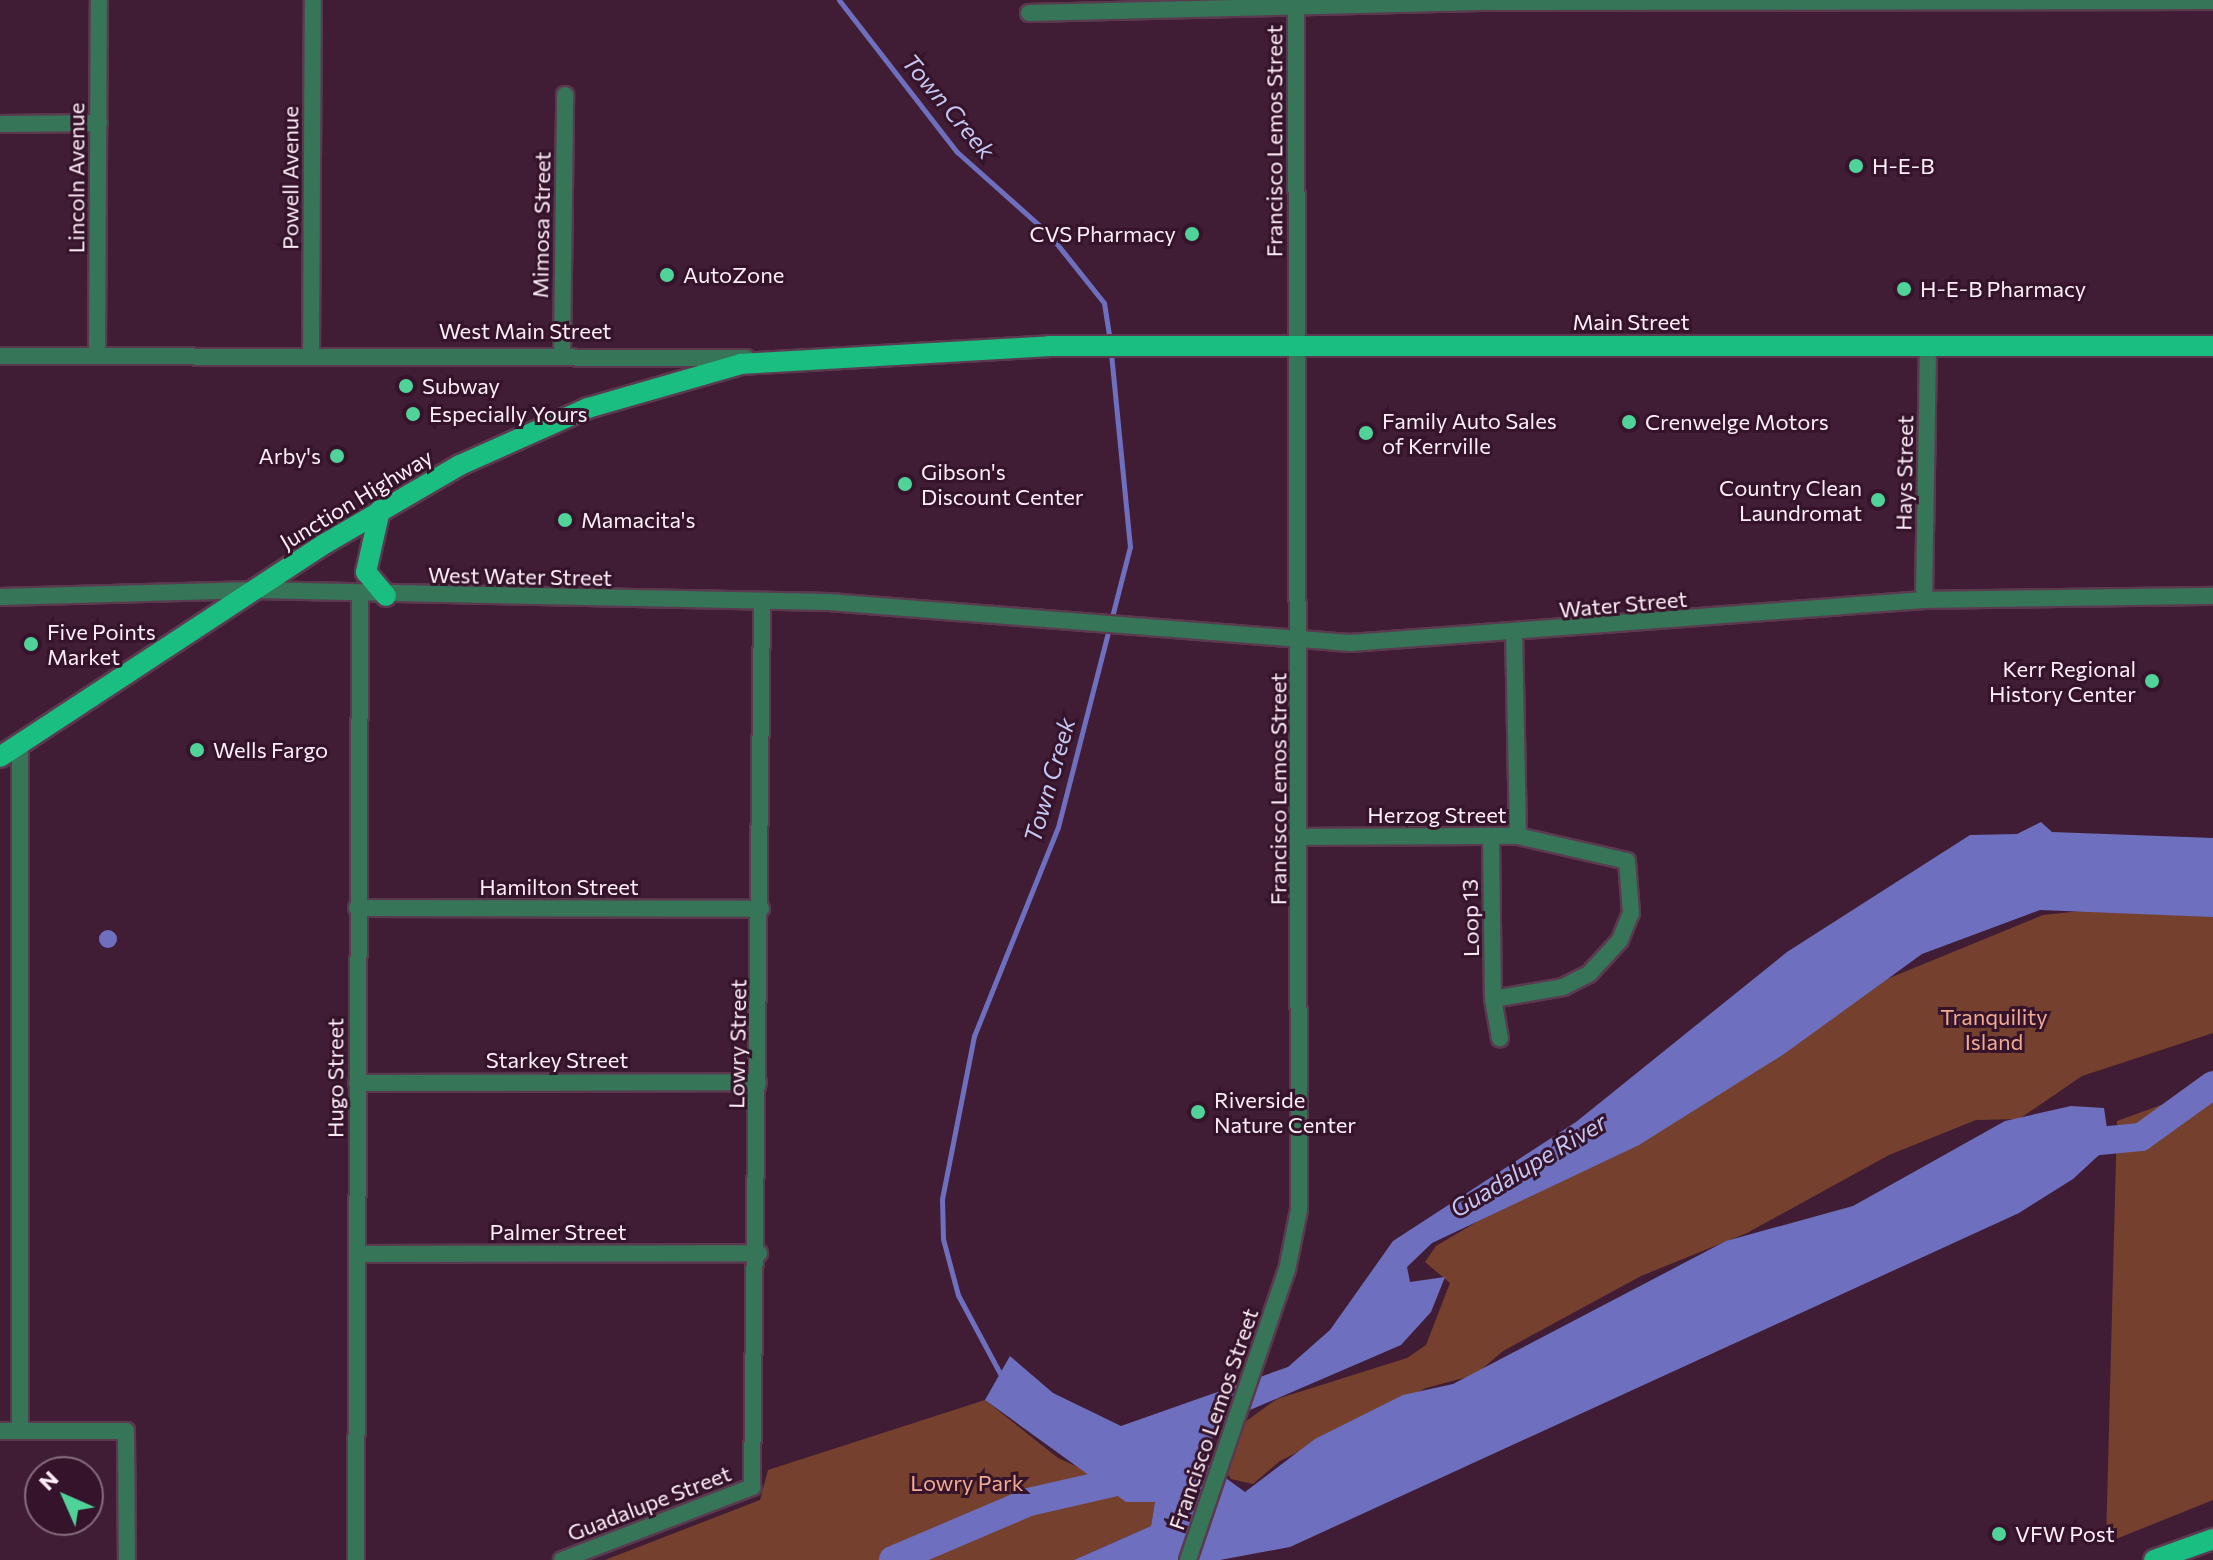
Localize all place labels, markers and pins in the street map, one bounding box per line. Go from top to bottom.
place label: H-E-B [1872,153,1934,179]
marker: H-E-B [1847,157,1865,175]
place label: CVS Pharmacy [1029,221,1176,247]
marker: CVS Pharmacy [1183,225,1201,243]
place label: AutoZone [683,262,784,288]
marker: AutoZone [658,266,676,284]
place label: H-E-B Pharmacy [1920,276,2086,302]
marker: H-E-B Pharmacy [1895,280,1913,298]
place label: Subway [422,373,500,399]
marker: Subway [397,377,415,395]
place label: Especially Yours [429,401,588,427]
marker: Especially Yours [404,405,422,423]
place label: Family Auto Sales of Kerrville [1382,407,1557,458]
place label: Crenwelge Motors [1645,409,1829,435]
marker: Crenwelge Motors [1620,413,1638,431]
marker: Family Auto Sales of Kerrville [1357,424,1375,442]
place label: Arby's [258,443,321,469]
marker: Arby's [328,447,346,465]
place label: Gibson's Discount Center [921,458,1084,510]
place label: Country Clean Laundromat [1719,474,1862,526]
marker: Gibson's Discount Center [896,475,914,493]
marker: Country Clean Laundromat [1869,491,1887,509]
place label: Mamacita's [581,507,696,533]
marker: Mamacita's [556,511,574,529]
place label: Five Points Market [47,618,156,670]
marker: Five Points Market [22,635,40,653]
place label: Kerr Regional History Center [1989,655,2136,706]
marker: Kerr Regional History Center [2143,672,2161,690]
place label: Wells Fargo [213,737,328,763]
marker: Wells Fargo [188,741,206,759]
place label: Riverside Nature Center [1214,1086,1356,1138]
marker: Riverside Nature Center [1189,1103,1207,1121]
place label: VFW Post [2015,1521,2115,1547]
marker: VFW Post [1990,1525,2008,1543]

